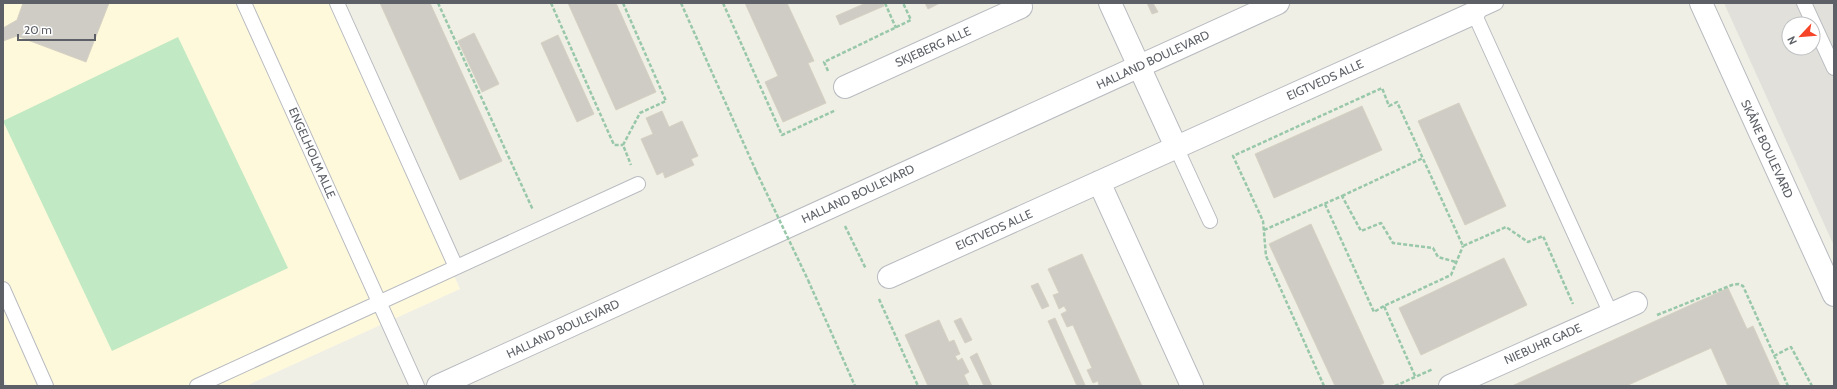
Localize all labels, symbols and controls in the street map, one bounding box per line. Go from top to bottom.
scale bar [18,16,95,42]
north arrow [1781,16,1821,56]
text: 20 m [24,22,52,37]
street label: SKJEBERG ALLE [893,23,973,70]
street label: HALLAND BOULEVARD [1094,27,1212,92]
text: N [1784,34,1800,47]
street label: EIGTVEDS ALLE [1284,56,1366,103]
street label: SKÅNE BOULEVARD [1738,97,1797,201]
street label: ENGELHOLM ALLE [286,105,339,201]
street label: HALLAND BOULEVARD [799,161,917,226]
street label: EIGTVEDS ALLE [953,206,1035,253]
street label: HALLAND BOULEVARD [504,296,622,361]
street label: NIEBUHR GADE [1502,320,1584,367]

